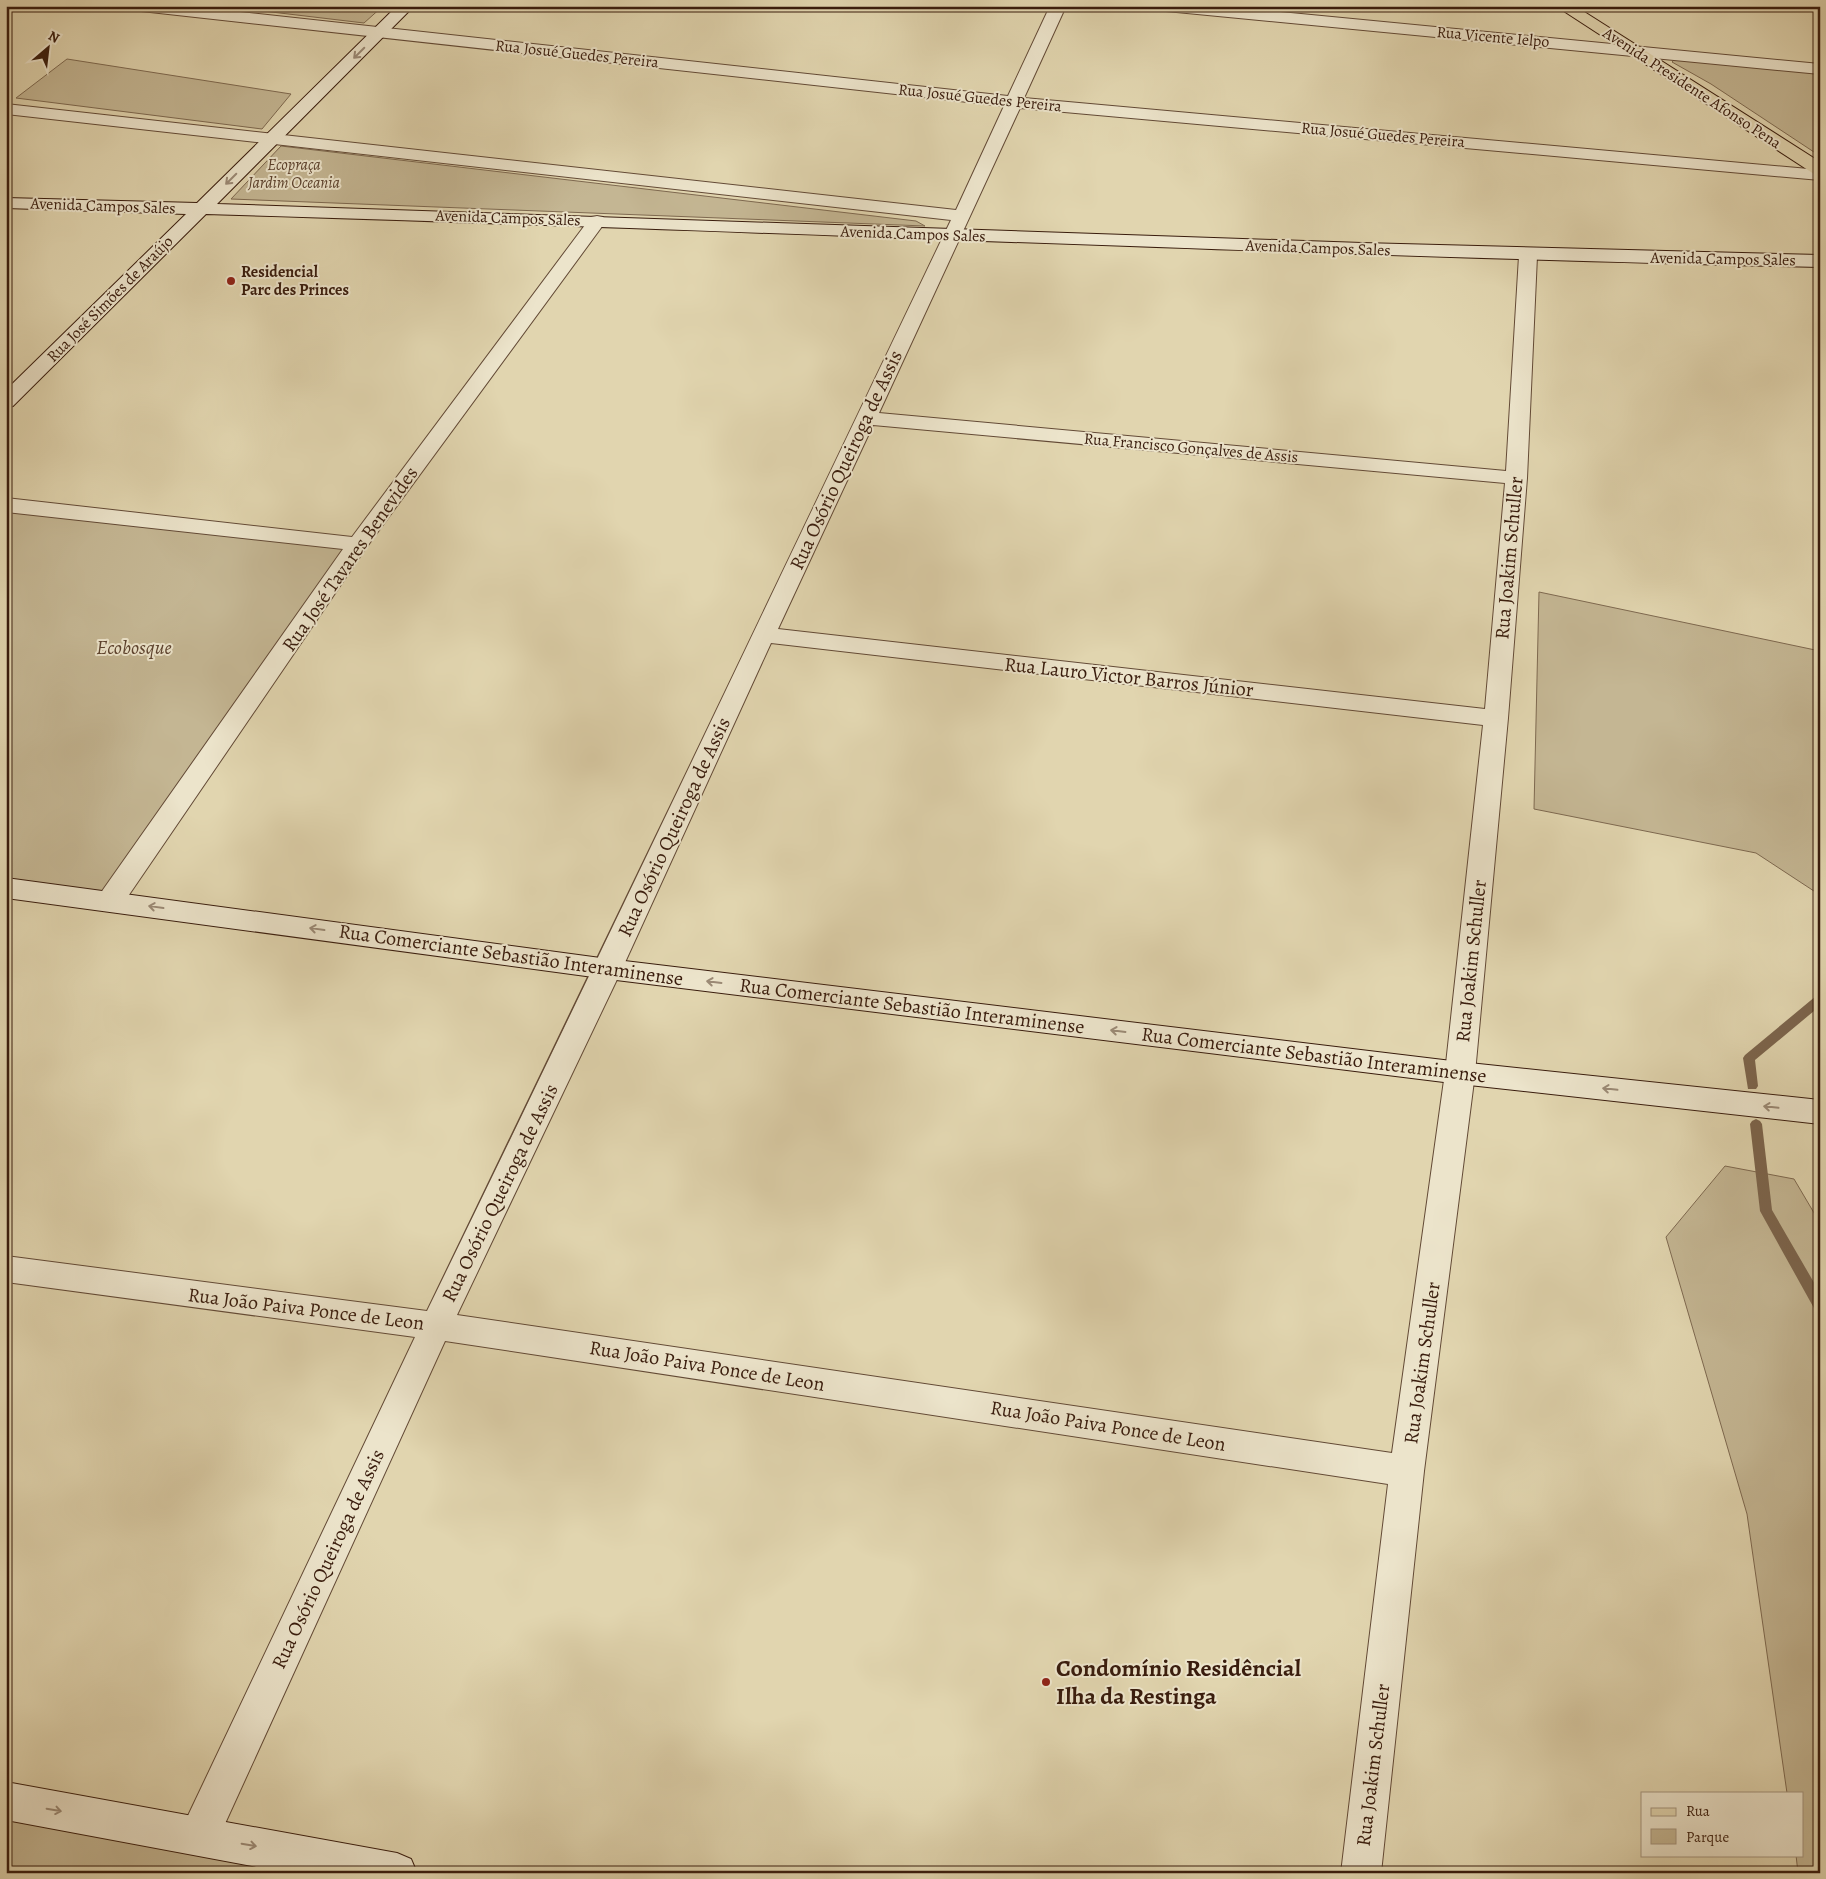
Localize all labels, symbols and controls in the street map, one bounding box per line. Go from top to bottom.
street label: Rua Vicente Ielpo [1436,21,1550,53]
street label: Avenida Presidente Afonso Pena [1598,21,1786,154]
north arrow [22,22,72,72]
text: N [45,26,63,48]
street label: Rua Josué Guedes Pereira [494,34,660,74]
one-way arrow [353,46,365,59]
street label: Rua Josué Guedes Pereira [897,78,1063,118]
street label: Rua Josué Guedes Pereira [1300,117,1466,153]
park label: Ecopraça Jardim Oceania [247,154,341,194]
one-way arrow [225,173,237,186]
street label: Avenida Campos Sales [29,192,176,220]
street label: Avenida Campos Sales [434,204,581,232]
street label: Avenida Campos Sales [839,220,986,248]
street label: Rua José Simões de Araújo [42,231,178,367]
street label: Avenida Campos Sales [1244,234,1391,262]
street label: Avenida Campos Sales [1649,247,1796,271]
place label: Residencial Parc des Princes [241,261,349,301]
marker: Residencial Parc des Princes [225,275,237,287]
street label: Rua Osório Queiroga de Assis [783,346,909,574]
street label: Rua Francisco Gonçalves de Assis [1083,428,1299,468]
street label: Rua José Tavares Benevides [276,461,424,657]
street label: Rua Joakim Schuller [1488,475,1530,641]
park label: Ecobosque [96,634,172,661]
street label: Rua Lauro Victor Barros Júnior [1003,650,1255,704]
street label: Rua Osório Queiroga de Assis [611,713,737,941]
street label: Rua Joakim Schuller [1449,878,1493,1044]
one-way arrow [149,902,165,912]
street label: Rua Comerciante Sebastião Interaminense [337,917,685,993]
one-way arrow [310,924,326,934]
street label: Rua Comerciante Sebastião Interaminense [738,971,1086,1041]
one-way arrow [706,977,722,987]
street label: Rua Comerciante Sebastião Interaminense [1140,1020,1488,1090]
one-way arrow [1110,1026,1126,1036]
street label: Rua Osório Queiroga de Assis [435,1079,565,1307]
one-way arrow [1602,1084,1618,1094]
one-way arrow [1764,1102,1780,1112]
street label: Rua Joakim Schuller [1397,1280,1447,1446]
street label: Rua João Paiva Ponce de Leon [186,1281,426,1337]
street label: Rua João Paiva Ponce de Leon [587,1334,827,1398]
street label: Rua João Paiva Ponce de Leon [988,1394,1228,1458]
street label: Rua Osório Queiroga de Assis [265,1445,391,1673]
place label: Condomínio Residêncial Ilha da Restinga [1056,1652,1302,1712]
marker: Condomínio Residêncial Ilha da Restinga [1040,1676,1052,1688]
street label: Rua Joakim Schuller [1350,1682,1396,1848]
legend [1641,1792,1804,1856]
text: Rua [1686,1801,1710,1821]
one-way arrow [46,1805,62,1815]
text: Parque [1686,1827,1729,1847]
one-way arrow [240,1841,256,1851]

